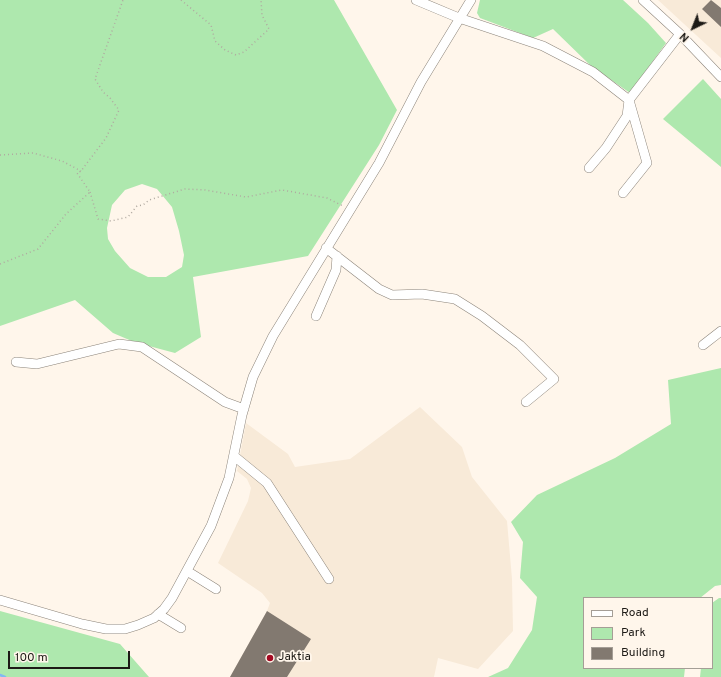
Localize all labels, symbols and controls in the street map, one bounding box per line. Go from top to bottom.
north arrow [673,8,713,48]
text: N [677,29,692,45]
legend [583,597,713,669]
text: Road [621,605,649,621]
text: Park [621,625,646,641]
scale bar [10,643,132,669]
text: Building [621,645,665,661]
text: 100 m [15,650,48,666]
place label: Jaktia [278,651,311,665]
marker: Jaktia [265,653,275,663]

